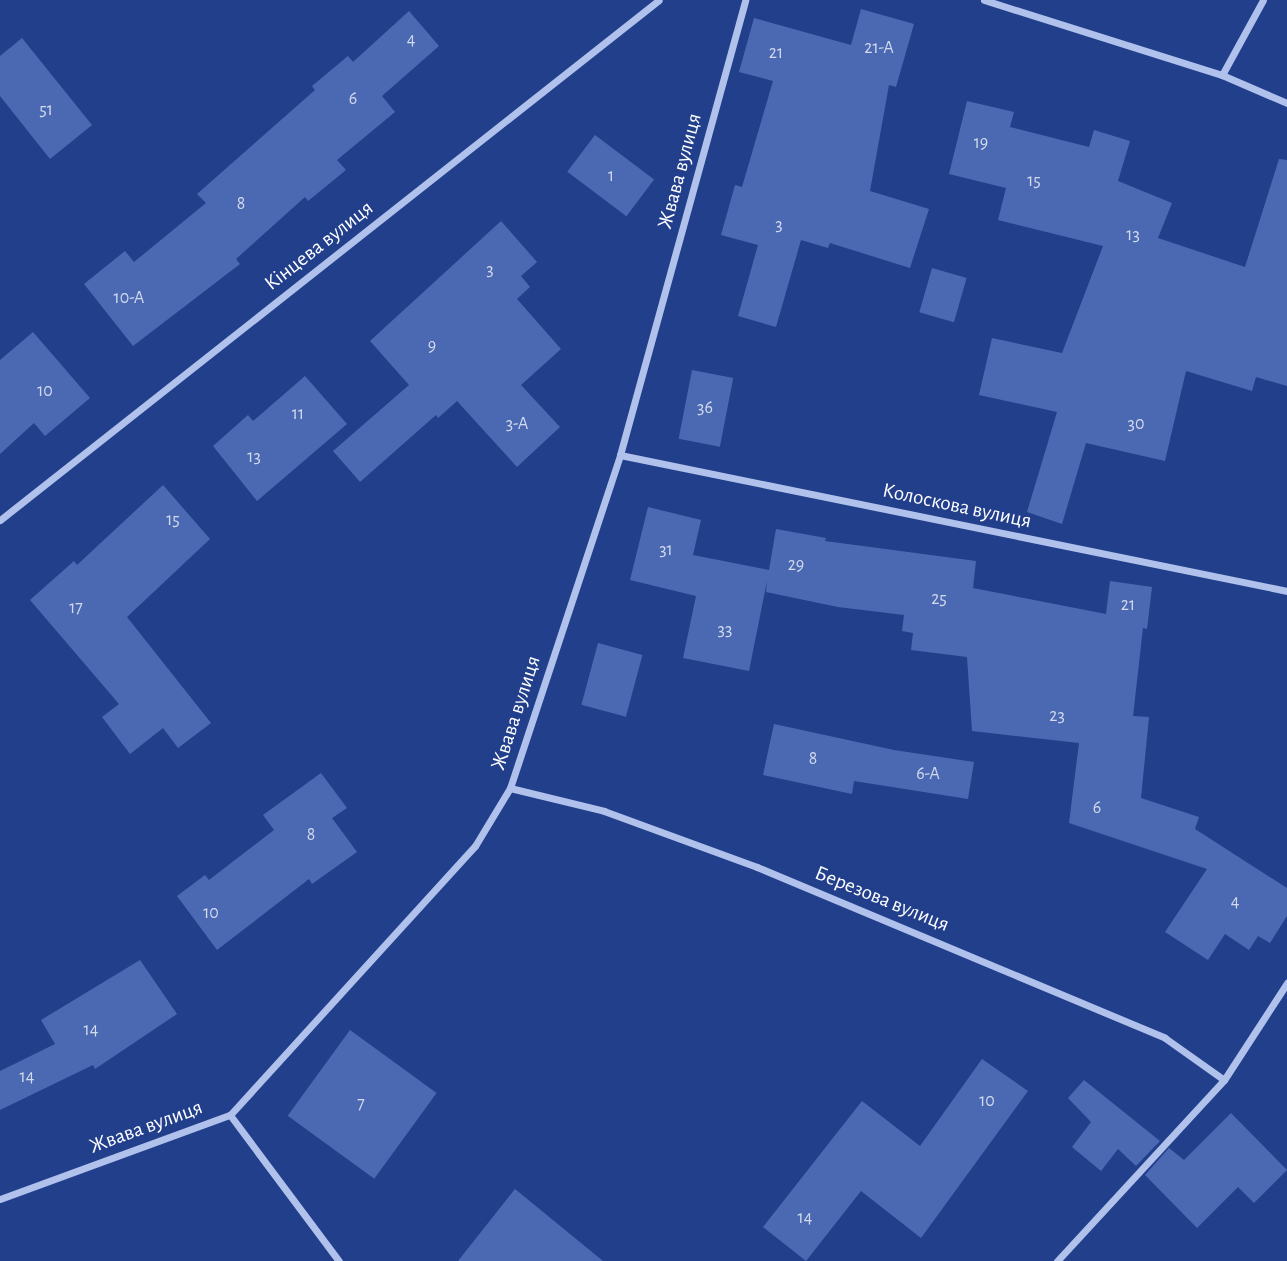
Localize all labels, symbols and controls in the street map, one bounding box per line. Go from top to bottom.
house number: 4 [407,29,415,51]
house number: 21-А [864,37,894,59]
house number: 21 [769,42,783,64]
house number: 6 [349,88,357,110]
house number: 51 [39,99,53,121]
street label: Жвава вулиця [652,110,708,232]
house number: 19 [974,132,988,154]
house number: 1 [608,165,614,187]
house number: 15 [1027,170,1041,192]
house number: 8 [237,193,245,215]
street label: Кінцева вулиця [259,196,379,296]
house number: 3 [775,214,783,236]
house number: 13 [1126,224,1140,246]
house number: 3 [486,259,494,281]
house number: 10-А [114,287,144,309]
house number: 9 [428,335,436,357]
house number: 10 [37,380,53,402]
house number: 36 [697,397,713,419]
house number: 11 [292,403,304,425]
house number: 3-А [506,413,528,435]
house number: 30 [1128,413,1144,435]
house number: 13 [247,446,261,468]
street label: Колоскова вулиця [880,478,1034,534]
house number: 15 [166,509,180,531]
house number: 31 [659,539,673,561]
house number: 29 [788,554,804,576]
house number: 25 [931,588,947,610]
house number: 21 [1121,594,1135,616]
house number: 17 [69,597,83,619]
house number: 33 [718,619,732,641]
street label: Жвава вулиця [486,653,546,773]
house number: 23 [1049,705,1065,727]
house number: 8 [809,748,817,770]
house number: 6-А [916,763,940,785]
house number: 6 [1093,797,1101,819]
house number: 8 [307,824,315,846]
street label: Березова вулиця [811,861,953,937]
house number: 4 [1231,891,1239,913]
house number: 10 [203,902,219,924]
house number: 14 [84,1019,98,1041]
house number: 14 [20,1066,34,1088]
house number: 10 [979,1090,995,1112]
house number: 7 [357,1093,365,1115]
street label: Жвава вулиця [86,1095,206,1159]
house number: 14 [798,1207,812,1229]

